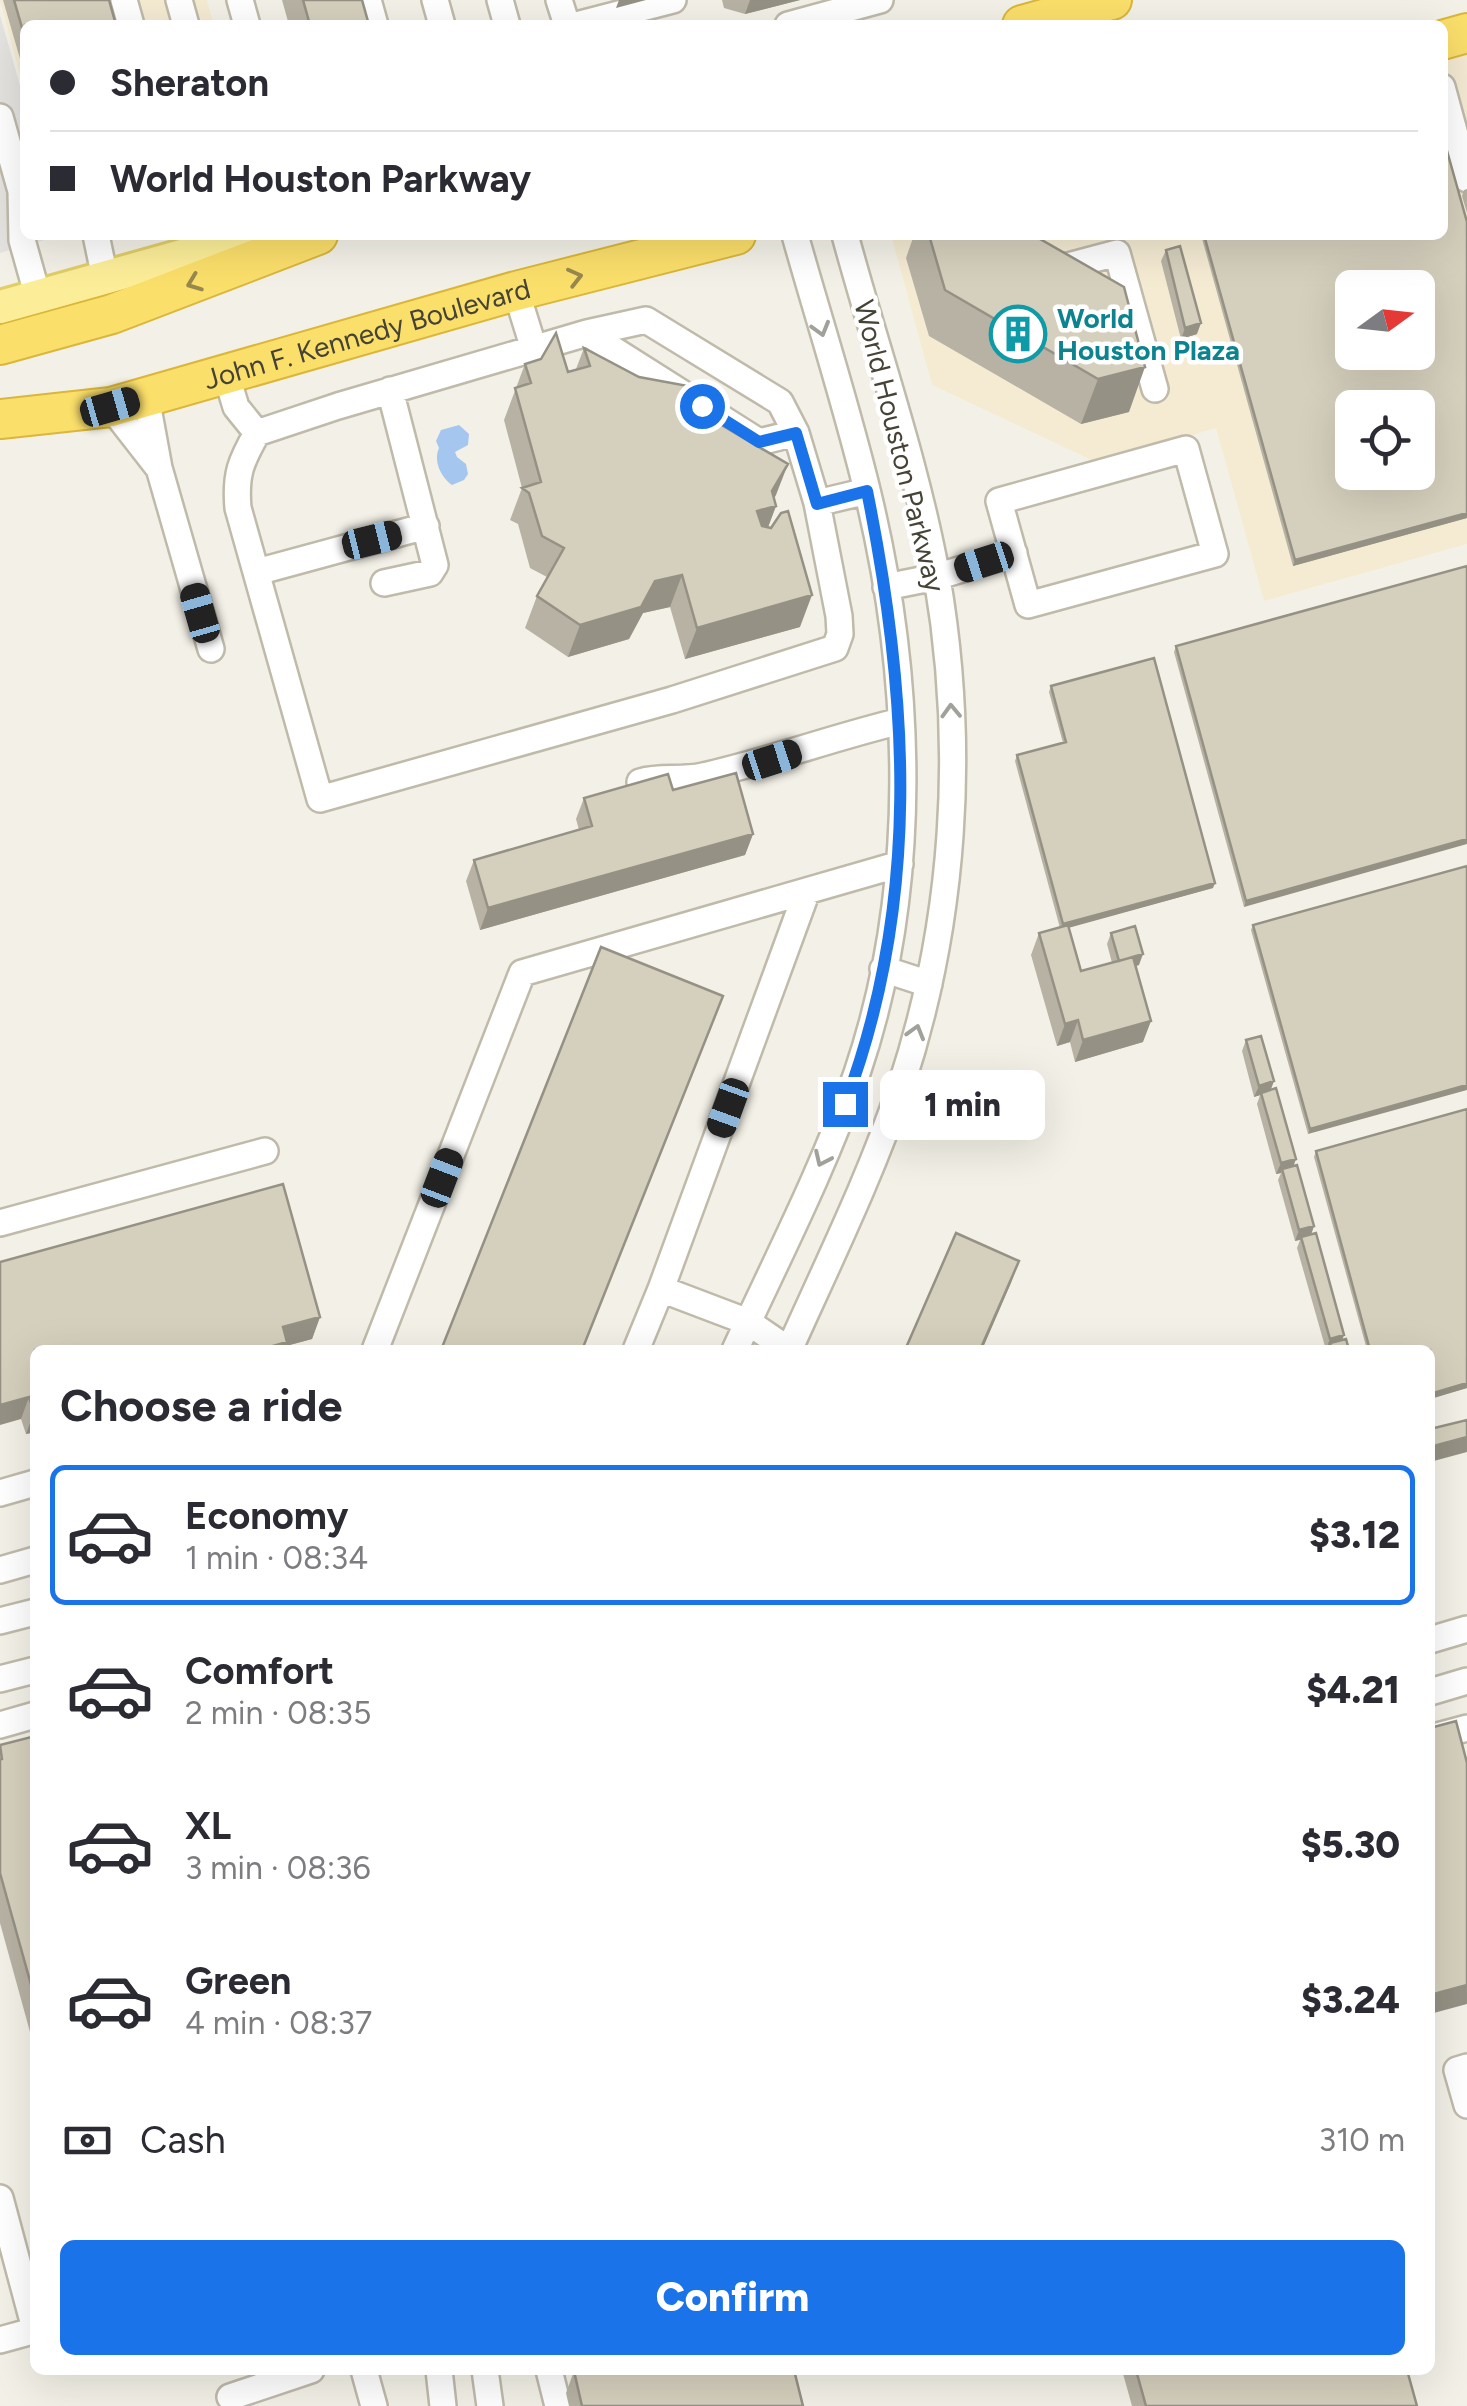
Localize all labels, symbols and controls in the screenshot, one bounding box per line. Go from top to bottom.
text: Sheraton [110,60,269,106]
text: World Houston Parkway [110,156,531,202]
one-way arrow [566,267,583,288]
north arrow [1335,270,1435,370]
map controls [1335,270,1435,490]
one-way arrow [186,271,204,291]
street label: John F. Kennedy Boulevard [200,271,534,397]
street label: World Houston Parkway [847,296,953,596]
place label: World Houston Plaza [1057,301,1240,367]
building icon: World Houston Plaza [988,304,1048,364]
one-way arrow [810,320,831,337]
car [77,384,143,430]
route start [680,384,725,429]
button: locate [1335,390,1435,490]
car [339,518,405,562]
car [951,538,1017,586]
car [177,580,223,646]
one-way arrow [940,703,961,719]
car [739,736,805,784]
one-way arrow [904,1025,925,1042]
callout: 1 min [880,1069,1045,1139]
car [704,1075,752,1141]
route end [823,1082,868,1127]
text: 1 min [924,1086,1001,1124]
car [417,1145,467,1211]
one-way arrow [815,1148,835,1166]
text: Choose a ride [60,1378,342,1432]
icon: car [65,1490,155,1580]
text: Economy [185,1493,348,1539]
text: $3.12 [1309,1512,1400,1558]
text: 1 min · 08:34 [185,1539,368,1577]
icon: car [65,1645,155,1735]
text: Comfort [185,1648,334,1694]
text: $4.21 [1306,1667,1400,1713]
text: 2 min · 08:35 [185,1694,371,1732]
icon: car [65,1800,155,1890]
text: XL [185,1803,231,1849]
text: $5.30 [1301,1822,1400,1868]
text: 3 min · 08:36 [185,1849,371,1887]
icon: car [65,1955,155,2045]
text: Green [185,1958,291,2004]
text: $3.24 [1301,1977,1400,2023]
text: 4 min · 08:37 [185,2004,372,2042]
icon: cash [60,2113,115,2168]
text: Cash [140,2117,226,2163]
text: 310 m [1319,2121,1405,2159]
button: Confirm [60,2240,1405,2355]

